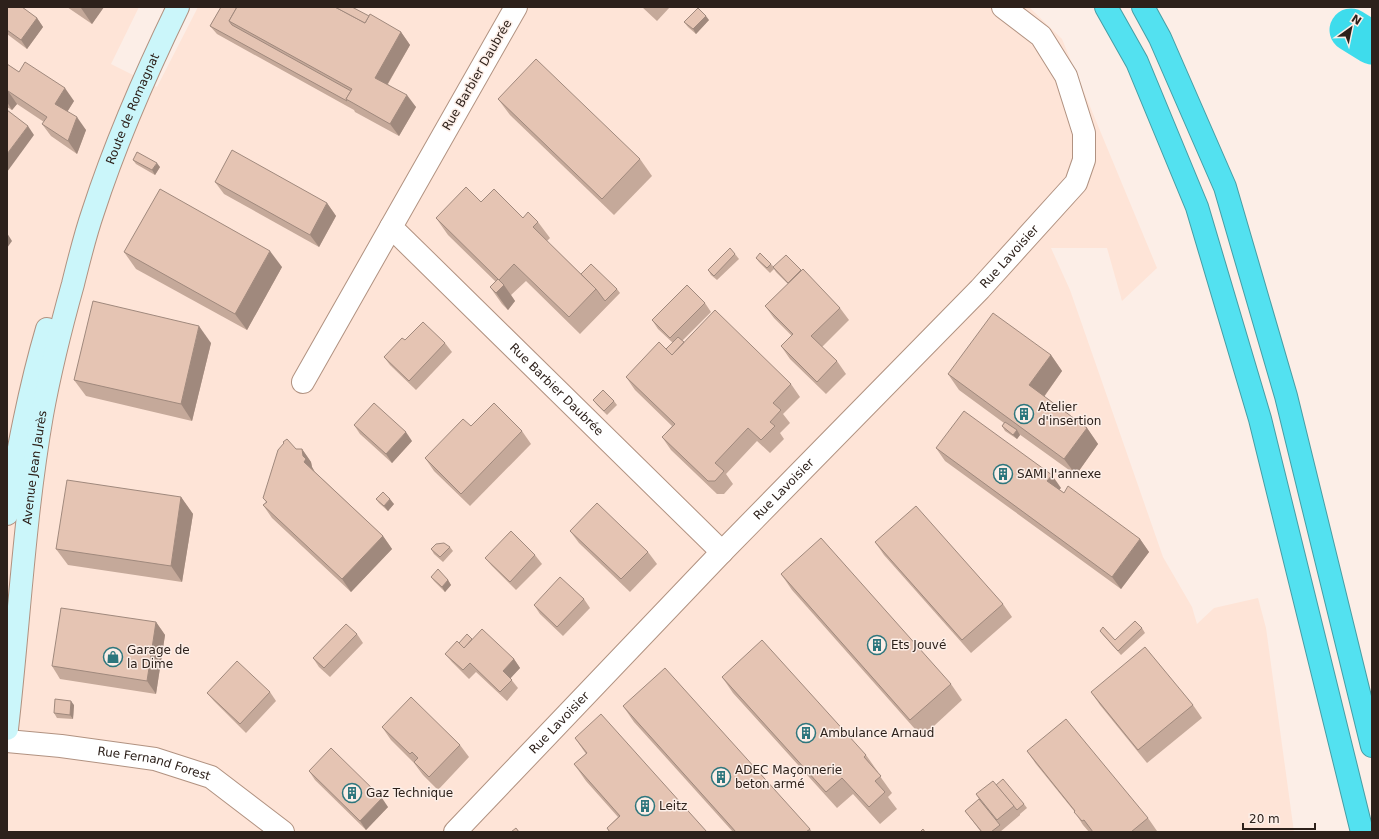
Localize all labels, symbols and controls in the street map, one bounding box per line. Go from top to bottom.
north arrow [1331,8,1371,48]
text: N [1349,12,1364,28]
street label: Rue Barbier Daubrée [440,17,514,133]
street label: Route de Romagnat [103,51,162,166]
street label: Rue Lavoisier [977,222,1042,291]
street label: Rue Barbier Daubrée [507,341,606,439]
place label: Atelier d'insertion [1038,400,1101,428]
building icon: Atelier d'insertion [1013,403,1035,425]
street label: Avenue Jean Jaurès [20,409,50,525]
street label: Rue Lavoisier [751,455,817,523]
building icon: SAMI l'annexe [992,463,1014,485]
place label: SAMI l'annexe [1017,467,1101,481]
building icon: Ets Jouvé [866,634,888,656]
place label: Ets Jouvé [891,638,946,652]
place label: Garage de la Dime [127,643,190,671]
shop icon: Garage de la Dime [102,646,124,668]
street label: Rue Lavoisier [526,689,592,757]
building icon: Ambulance Arnaud [795,722,817,744]
place label: Ambulance Arnaud [820,726,934,740]
street label: Rue Fernand Forest [97,744,212,783]
place label: ADEC Maçonnerie beton armé [735,763,842,791]
building icon: ADEC Maçonnerie beton armé [710,766,732,788]
building icon: Gaz Technique [341,782,363,804]
place label: Gaz Technique [366,786,453,800]
building icon: Leitz [634,795,656,817]
place label: Leitz [659,799,687,813]
scale bar [1243,805,1315,831]
text: 20 m [1249,812,1280,826]

